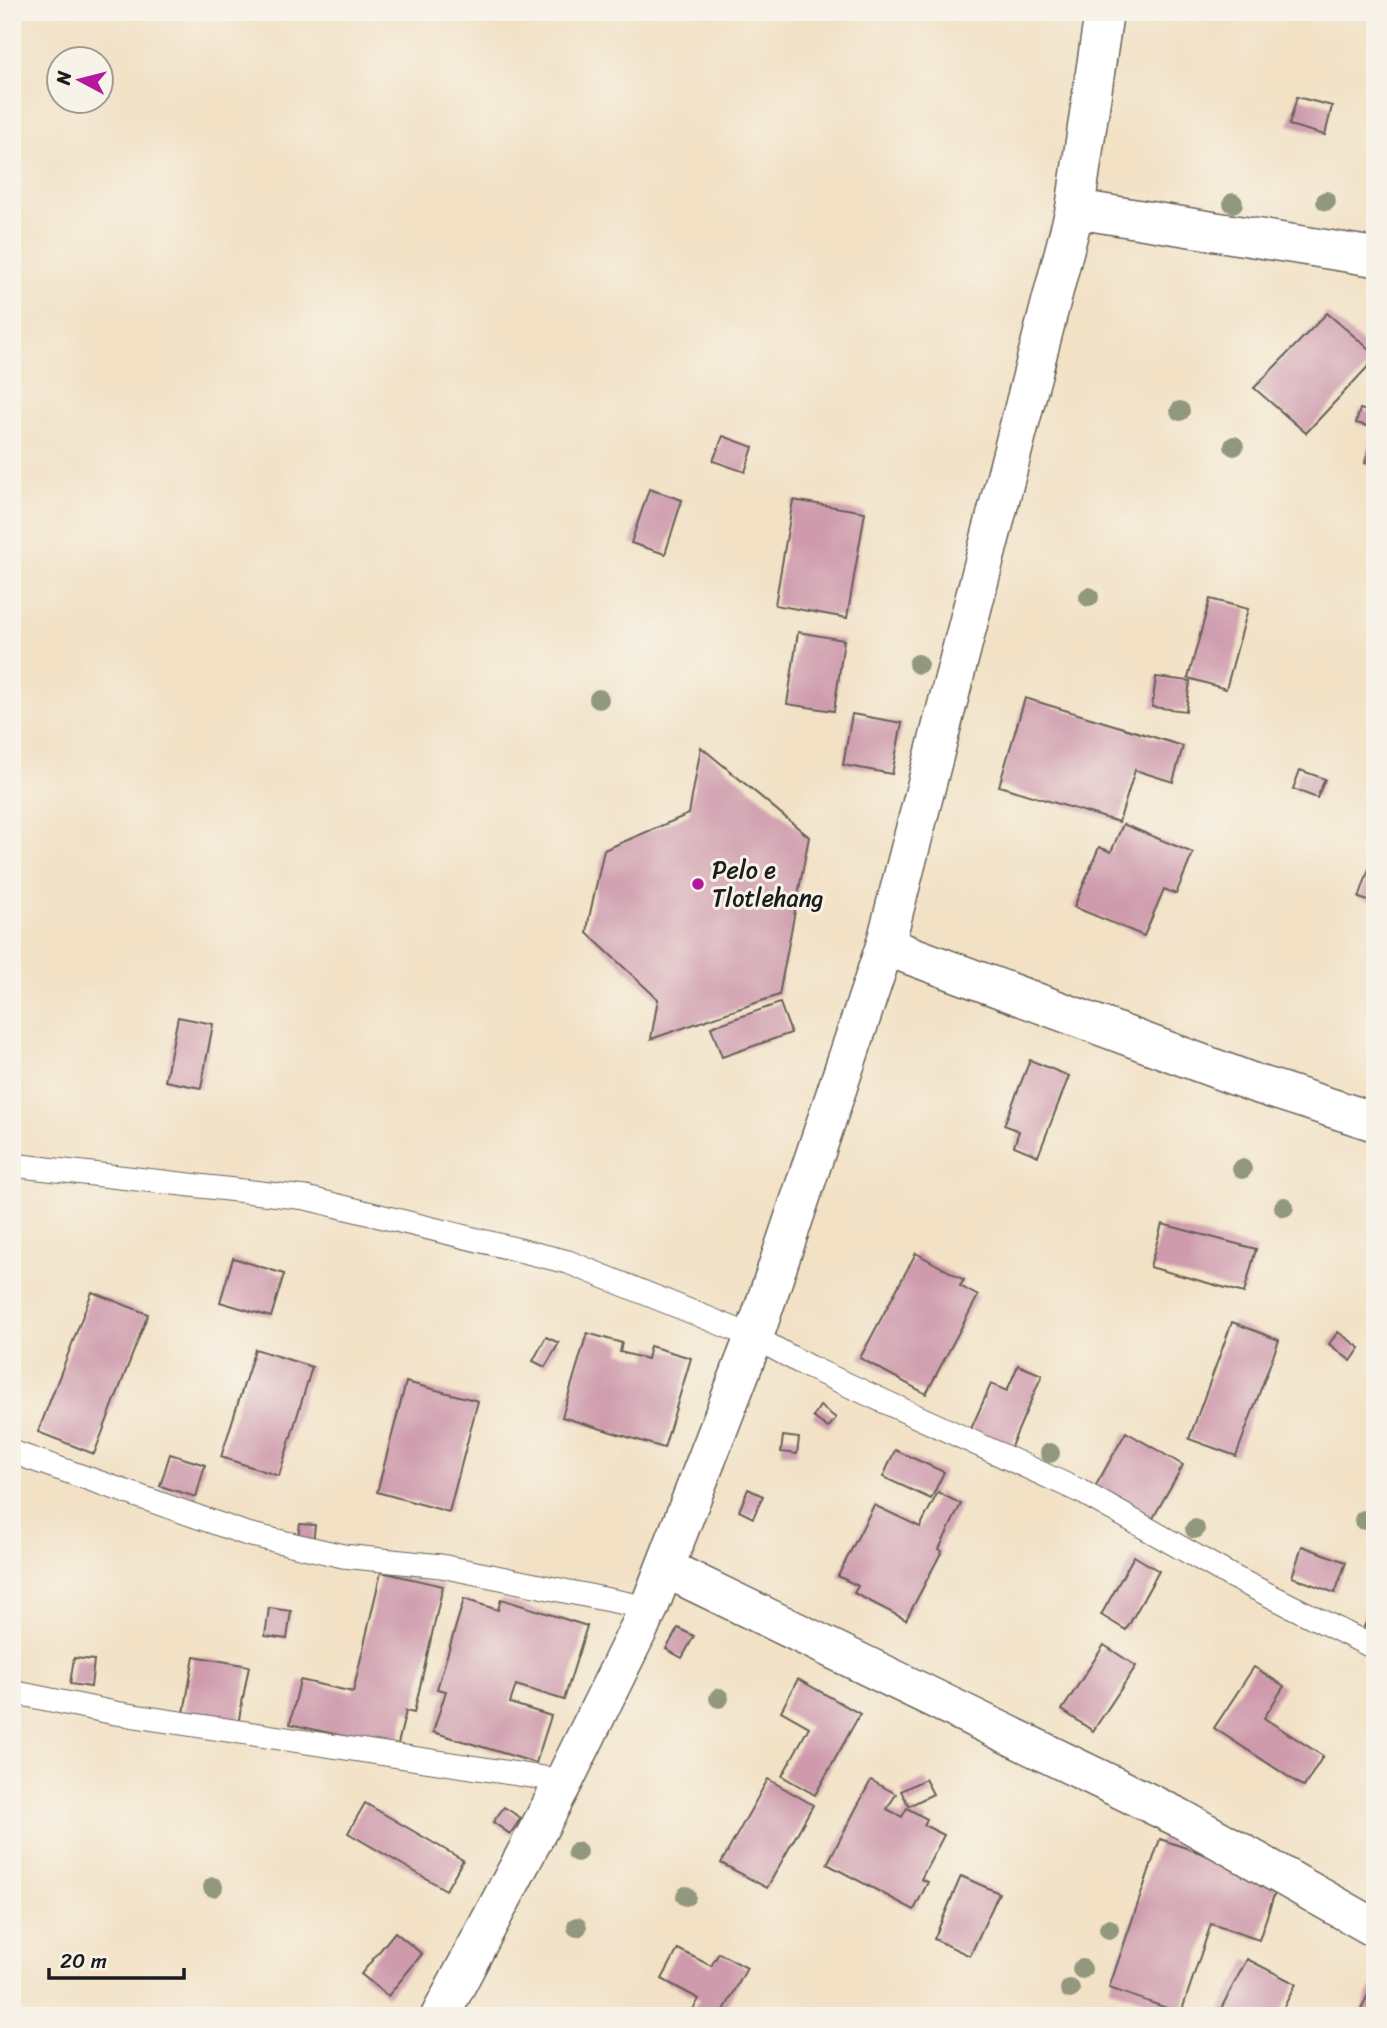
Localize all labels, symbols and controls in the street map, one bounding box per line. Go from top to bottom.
north arrow [46,46,116,116]
text: N [46,69,81,88]
place label: Pelo e Tlotlehang [712,849,824,919]
marker: Pelo e Tlotlehang [690,876,706,892]
scale bar [49,1937,184,1981]
text: 20 m [60,1942,107,1980]

